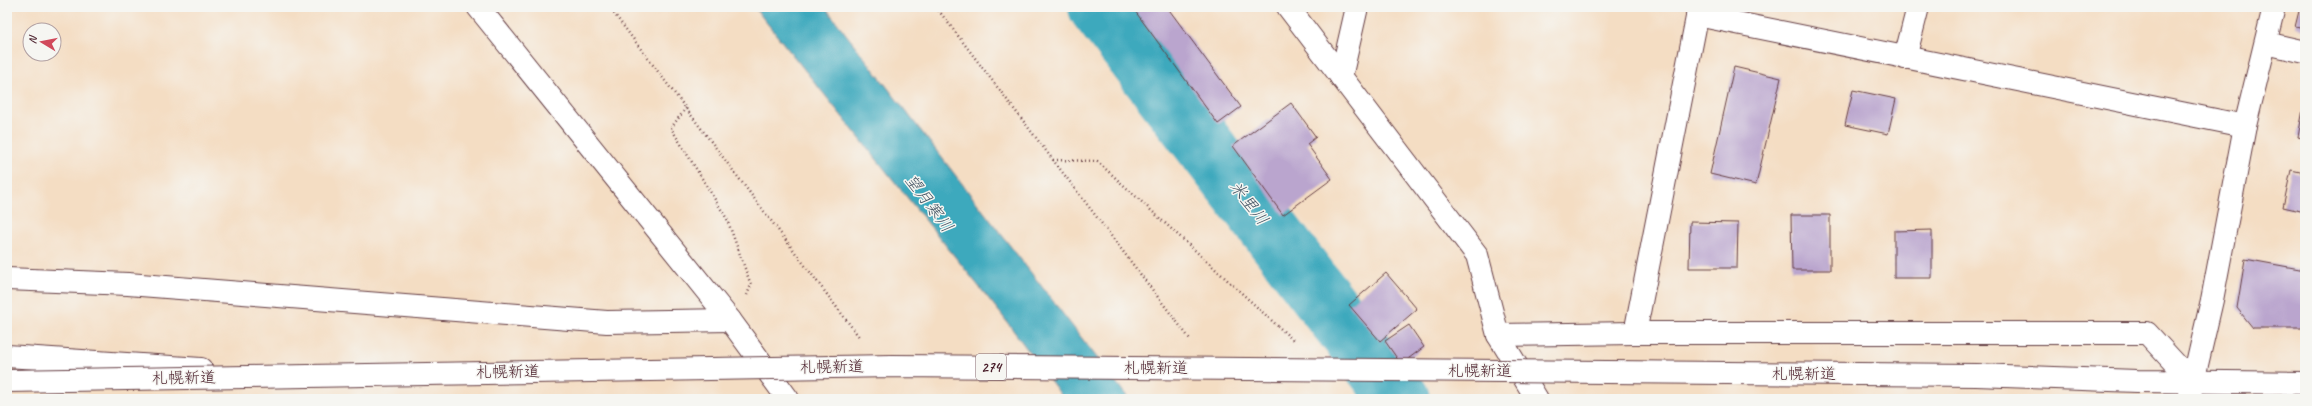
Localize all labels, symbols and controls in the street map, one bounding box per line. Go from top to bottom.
north arrow [22,22,62,62]
text: N [25,34,40,45]
water label: 望月寒川 [900,170,958,236]
water label: 米里川 [1225,176,1273,230]
road number: 274 [976,354,1006,380]
street label: 札幌新道 [800,356,864,378]
street label: 札幌新道 [1124,358,1188,378]
street label: 札幌新道 [476,361,540,383]
street label: 札幌新道 [1448,361,1512,381]
street label: 札幌新道 [1772,364,1836,384]
street label: 札幌新道 [152,367,216,389]

